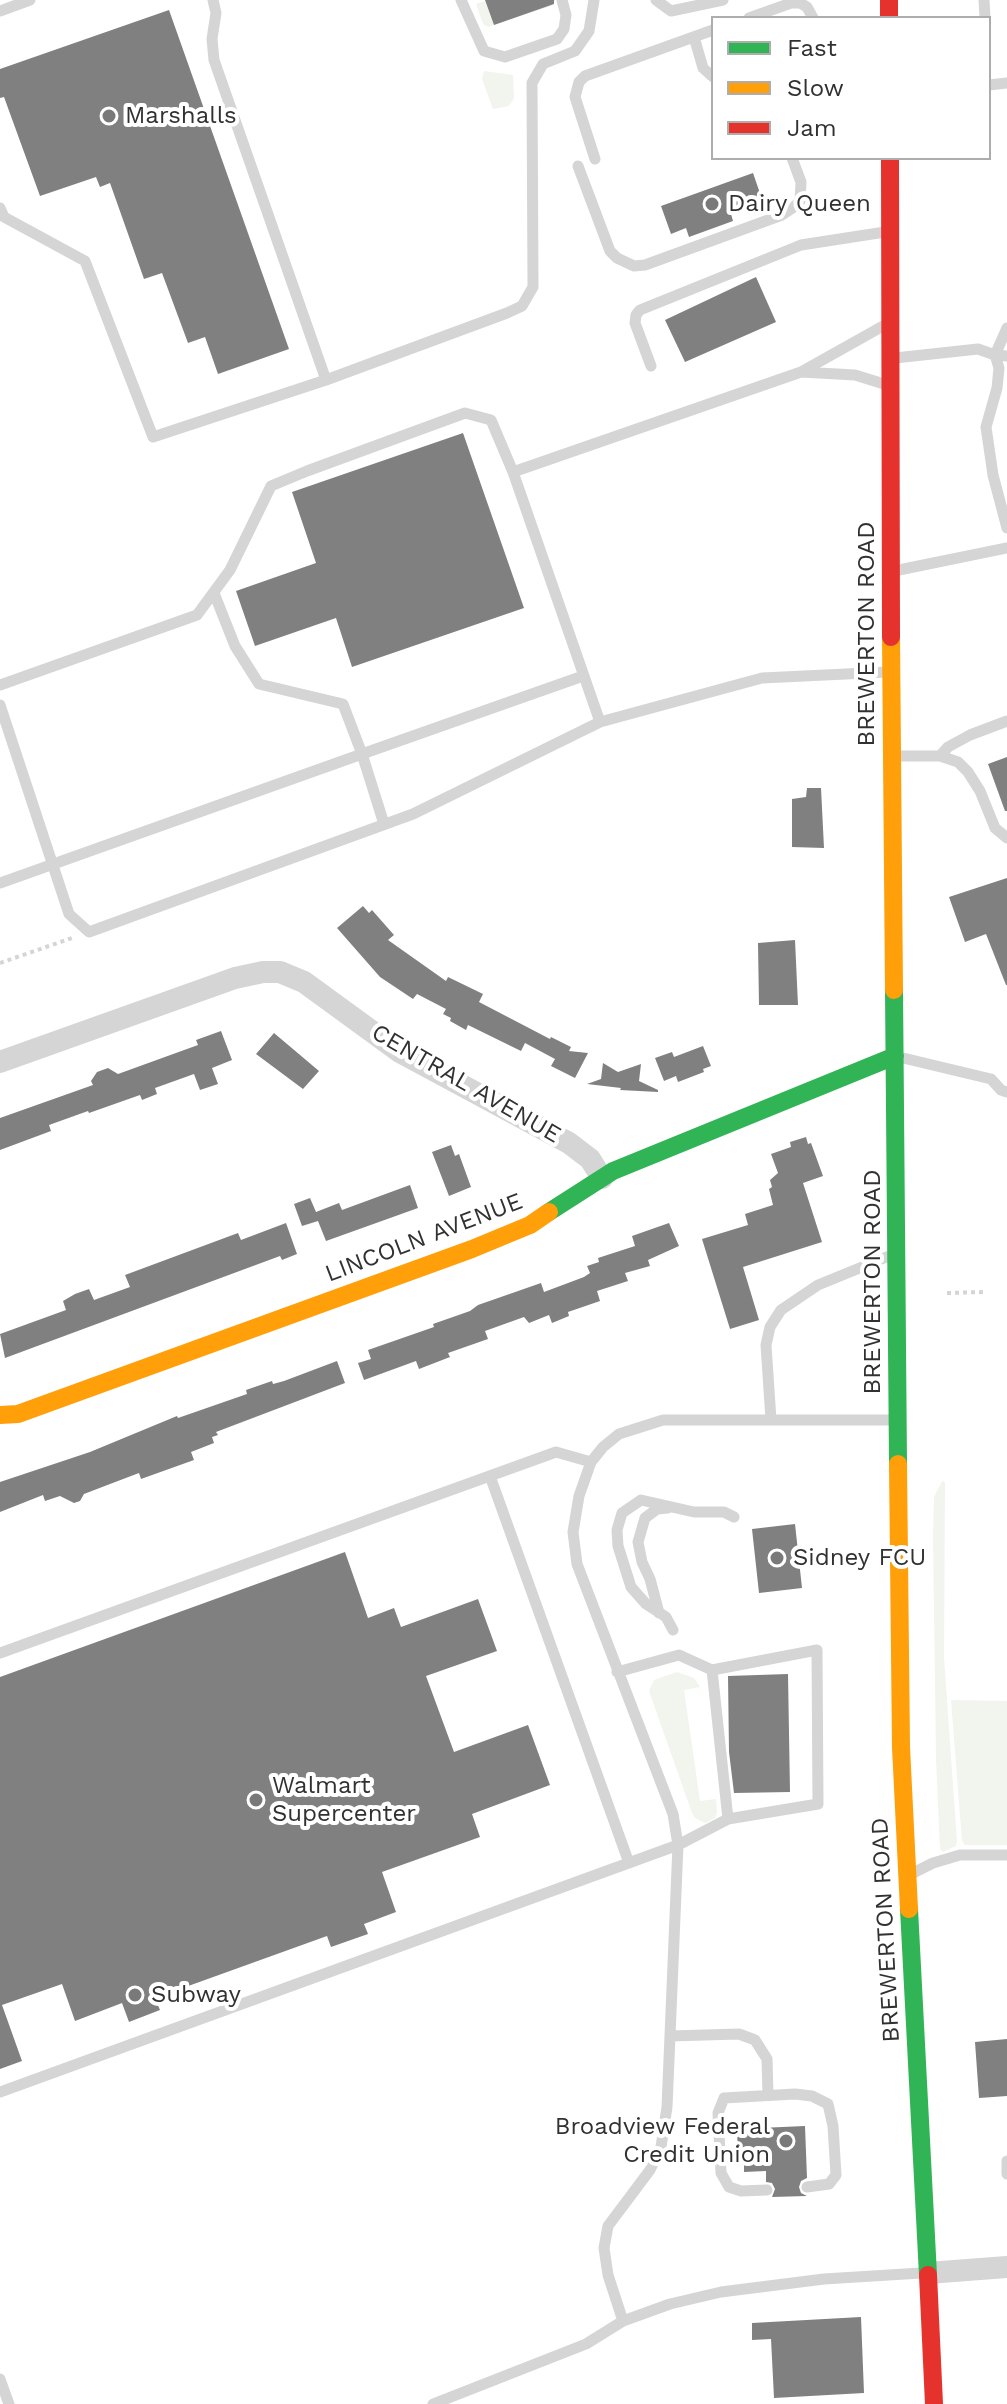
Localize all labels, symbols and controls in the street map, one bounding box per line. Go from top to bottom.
legend [711,16,991,160]
text: Fast [787,34,837,62]
text: Slow [787,74,844,102]
place label: Marshalls [125,102,237,130]
marker: Marshalls [100,107,118,125]
text: Jam [787,114,837,142]
place label: Dairy Queen [728,190,871,218]
marker: Dairy Queen [703,195,721,213]
street label: BREWERTON ROAD [853,522,881,746]
street label: CENTRAL AVENUE [366,1018,566,1150]
street label: BREWERTON ROAD [859,1170,887,1394]
street label: LINCOLN AVENUE [321,1187,527,1289]
place label: Sidney FCU [793,1544,926,1572]
marker: Sidney FCU [768,1549,786,1567]
place label: Walmart Supercenter [272,1772,416,1828]
marker: Walmart Supercenter [247,1791,265,1809]
street label: BREWERTON ROAD [866,1817,906,2043]
place label: Subway [151,1981,241,2009]
marker: Subway [126,1986,144,2004]
place label: Broadview Federal Credit Union [555,2113,770,2169]
marker: Broadview Federal Credit Union [777,2132,795,2150]

